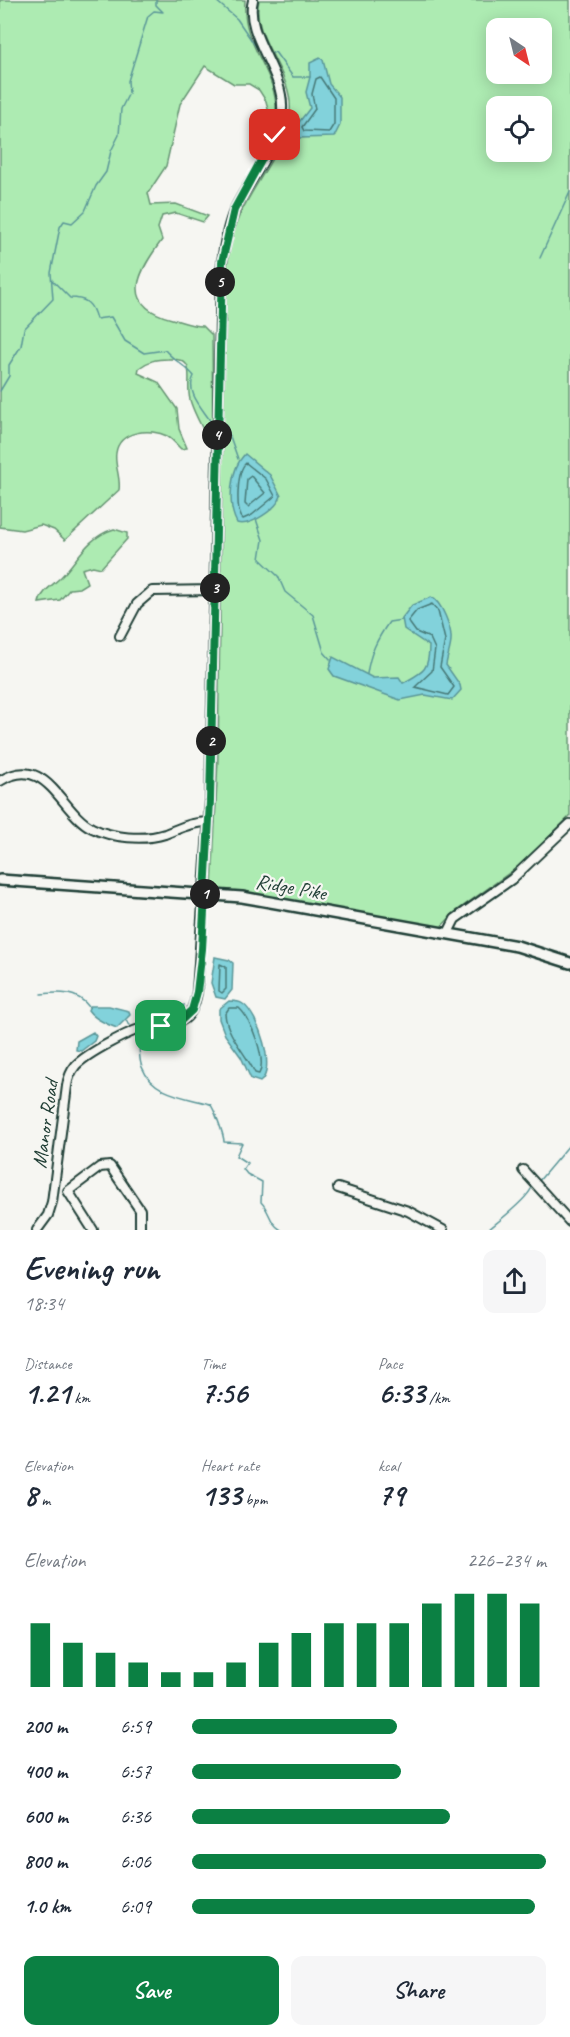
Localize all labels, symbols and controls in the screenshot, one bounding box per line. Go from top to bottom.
north arrow [486,18,552,84]
map controls [486,18,552,162]
button: locate [486,96,552,162]
pin [249,109,300,160]
icon: check [258,118,291,151]
pin: 5 [205,267,235,297]
text: 5 [217,272,223,292]
pin: 4 [202,420,232,450]
text: 4 [213,425,221,445]
pin: 3 [200,573,230,603]
text: 3 [211,578,219,598]
pin: 2 [196,726,226,756]
text: 2 [207,731,215,751]
street label: Ridge Pike [254,868,330,906]
pin: 1 [190,879,220,909]
text: 1 [201,884,209,904]
pin [135,1000,186,1051]
icon: arrive [144,1009,177,1042]
street label: Manor Road [26,1075,64,1170]
text: Evening run [24,1247,159,1289]
button: share [483,1250,546,1313]
text: 18:34 [24,1291,64,1316]
text: Distance [24,1354,72,1374]
text: Time [201,1354,225,1374]
text: Pace [378,1354,403,1374]
text: 1.21 [24,1374,70,1412]
text: 7:56 [201,1374,247,1412]
text: 6:33 [378,1374,425,1412]
text: km [70,1388,90,1408]
text: /km [425,1388,450,1408]
text: Elevation [24,1456,73,1476]
text: Heart rate [201,1456,259,1476]
text: kcal [378,1456,399,1476]
text: 8 [24,1476,38,1514]
text: 133 [201,1476,242,1514]
text: 79 [378,1476,405,1514]
text: m [38,1490,50,1510]
text: bpm [242,1490,267,1510]
text: Elevation [24,1548,86,1573]
text: 226–234 m [467,1548,546,1573]
text: 200 m [24,1714,67,1739]
text: 6:59 [120,1714,151,1739]
text: 400 m [24,1759,67,1784]
text: 6:57 [120,1759,151,1784]
text: 600 m [24,1804,68,1829]
text: 6:36 [120,1804,151,1829]
text: 800 m [24,1849,67,1874]
text: 6:06 [120,1849,151,1874]
text: 1.0 km [24,1894,71,1919]
text: 6:09 [120,1894,151,1919]
button: Save [24,1956,279,2025]
button: Share [291,1956,546,2025]

